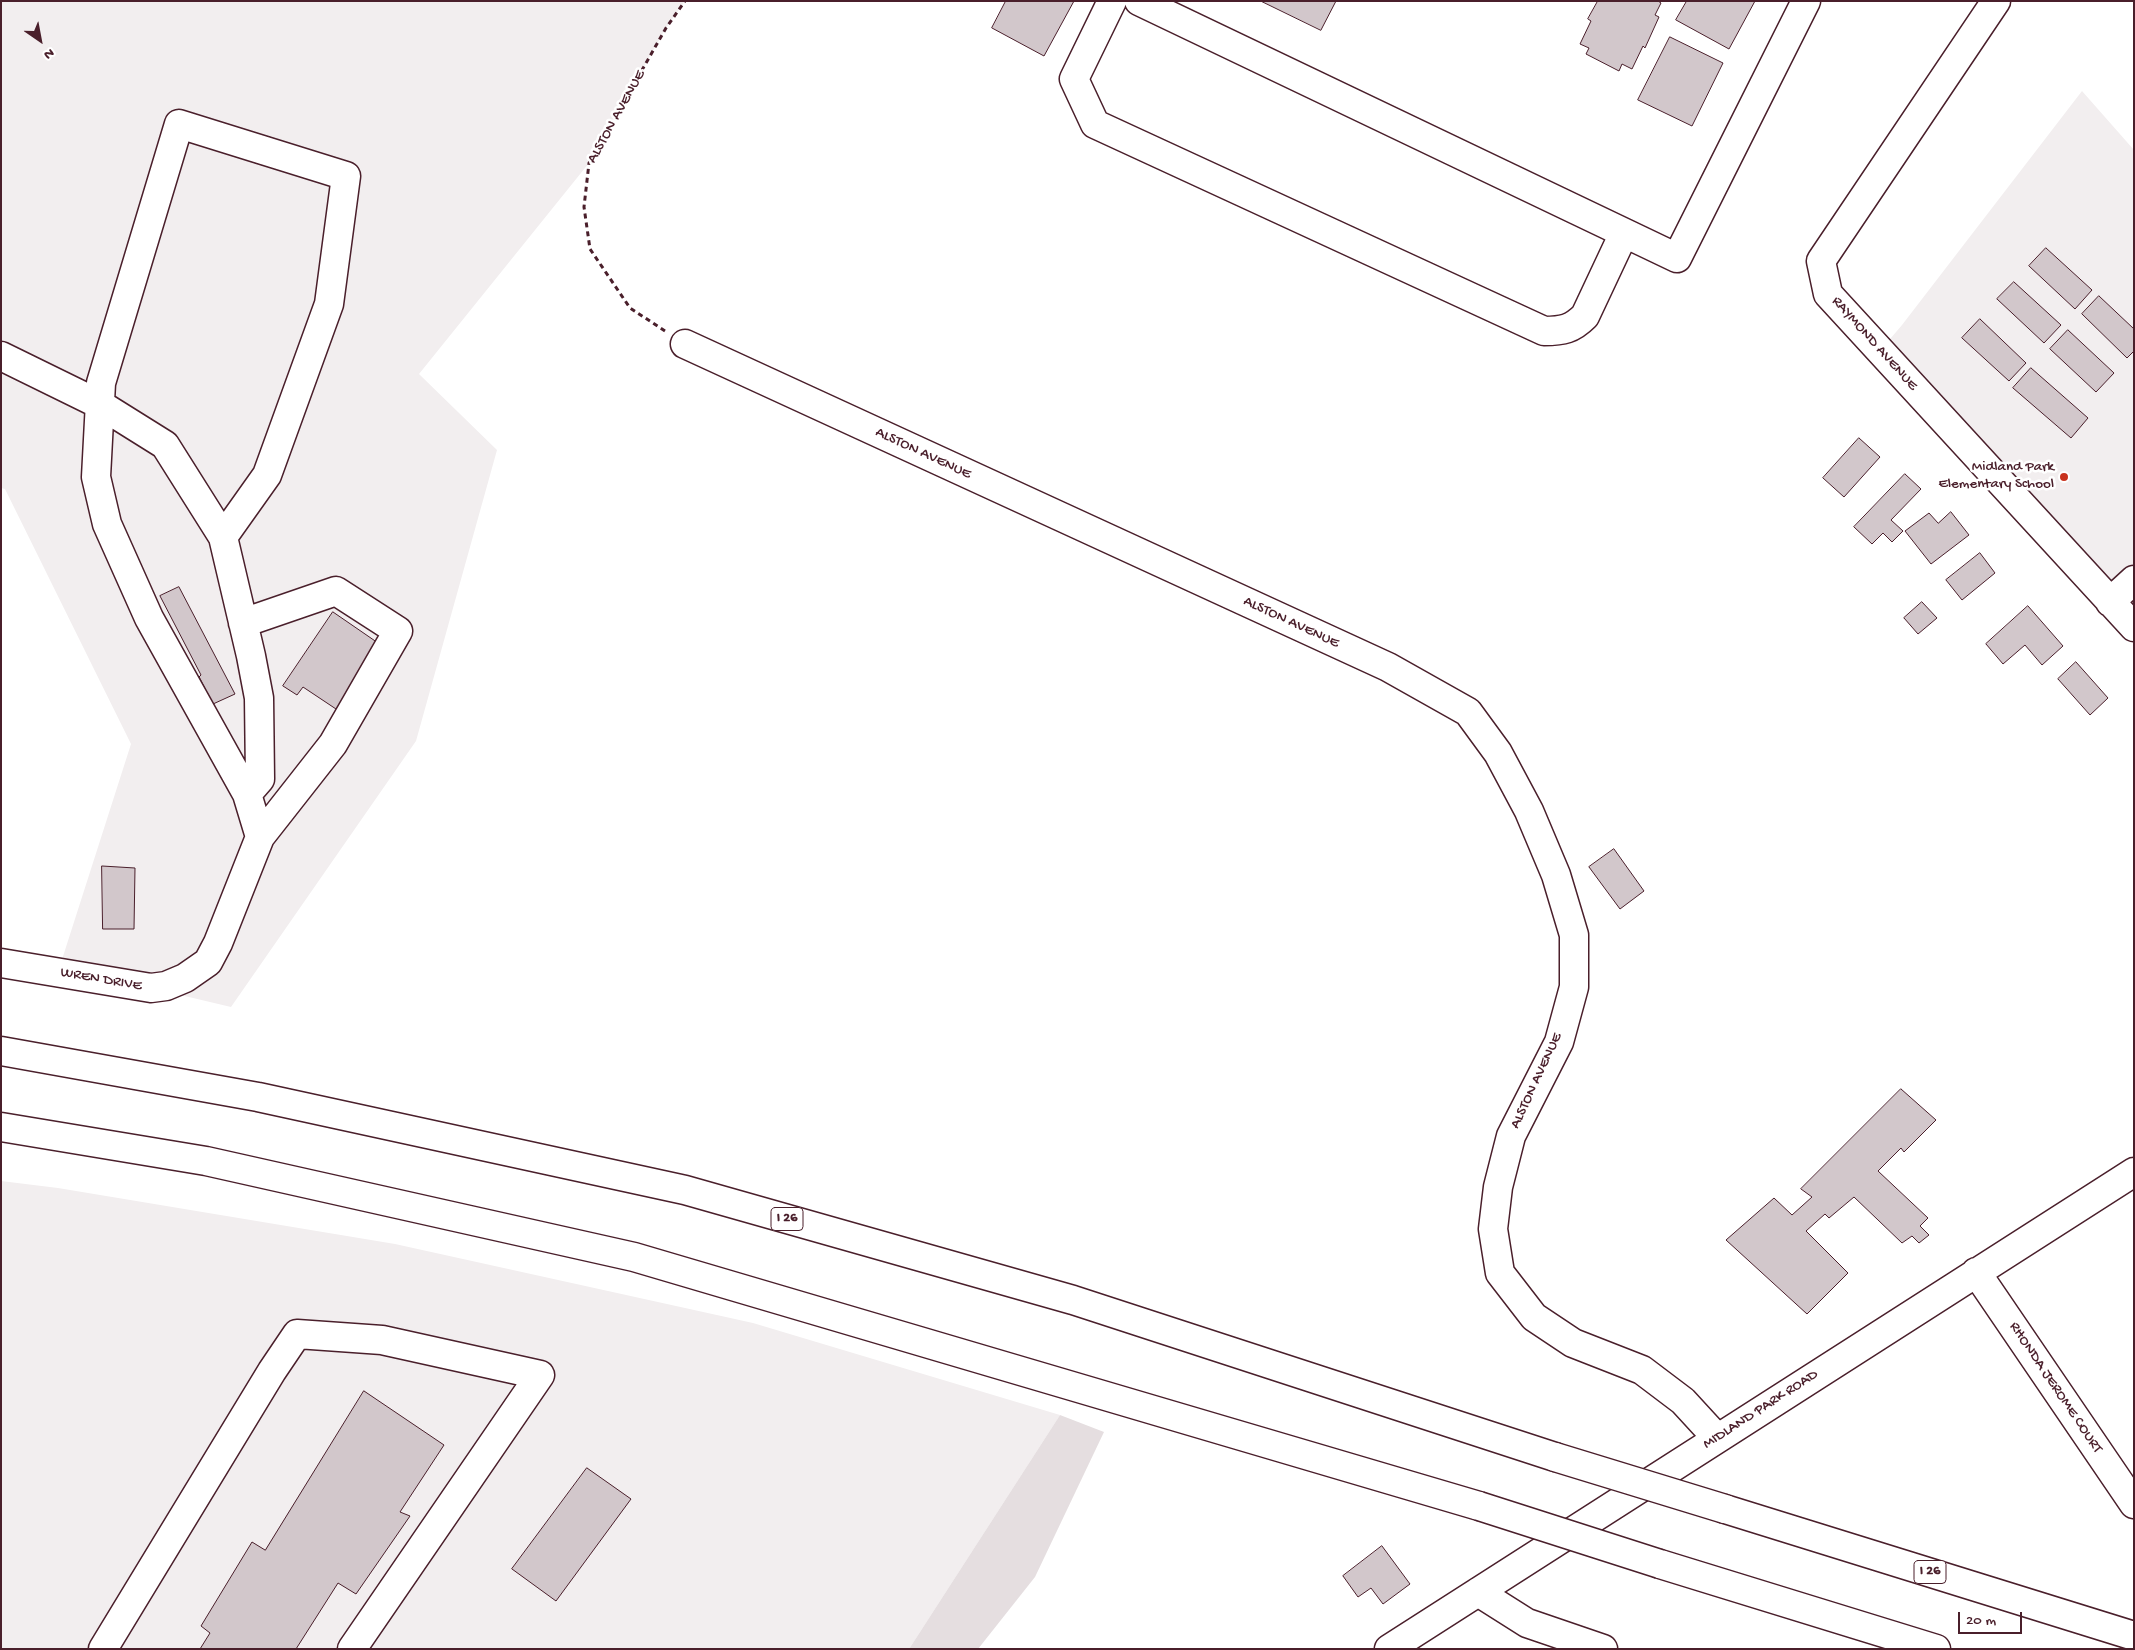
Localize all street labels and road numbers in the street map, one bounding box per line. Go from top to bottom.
street label: ALSTON AVENUE [584,67,650,167]
street label: RAYMOND AVENUE [1827,293,1921,395]
street label: ALSTON AVENUE [872,424,974,484]
street label: ALSTON AVENUE [1240,593,1342,653]
street label: WREN DRIVE [59,964,143,996]
street label: ALSTON AVENUE [1507,1030,1567,1132]
road number: I 26 [771,1208,803,1230]
street label: RHONDA JEROME COURT [2004,1319,2106,1457]
street label: MIDLAND PARK ROAD [1700,1366,1822,1454]
road number: I 26 [1914,1560,1946,1584]

